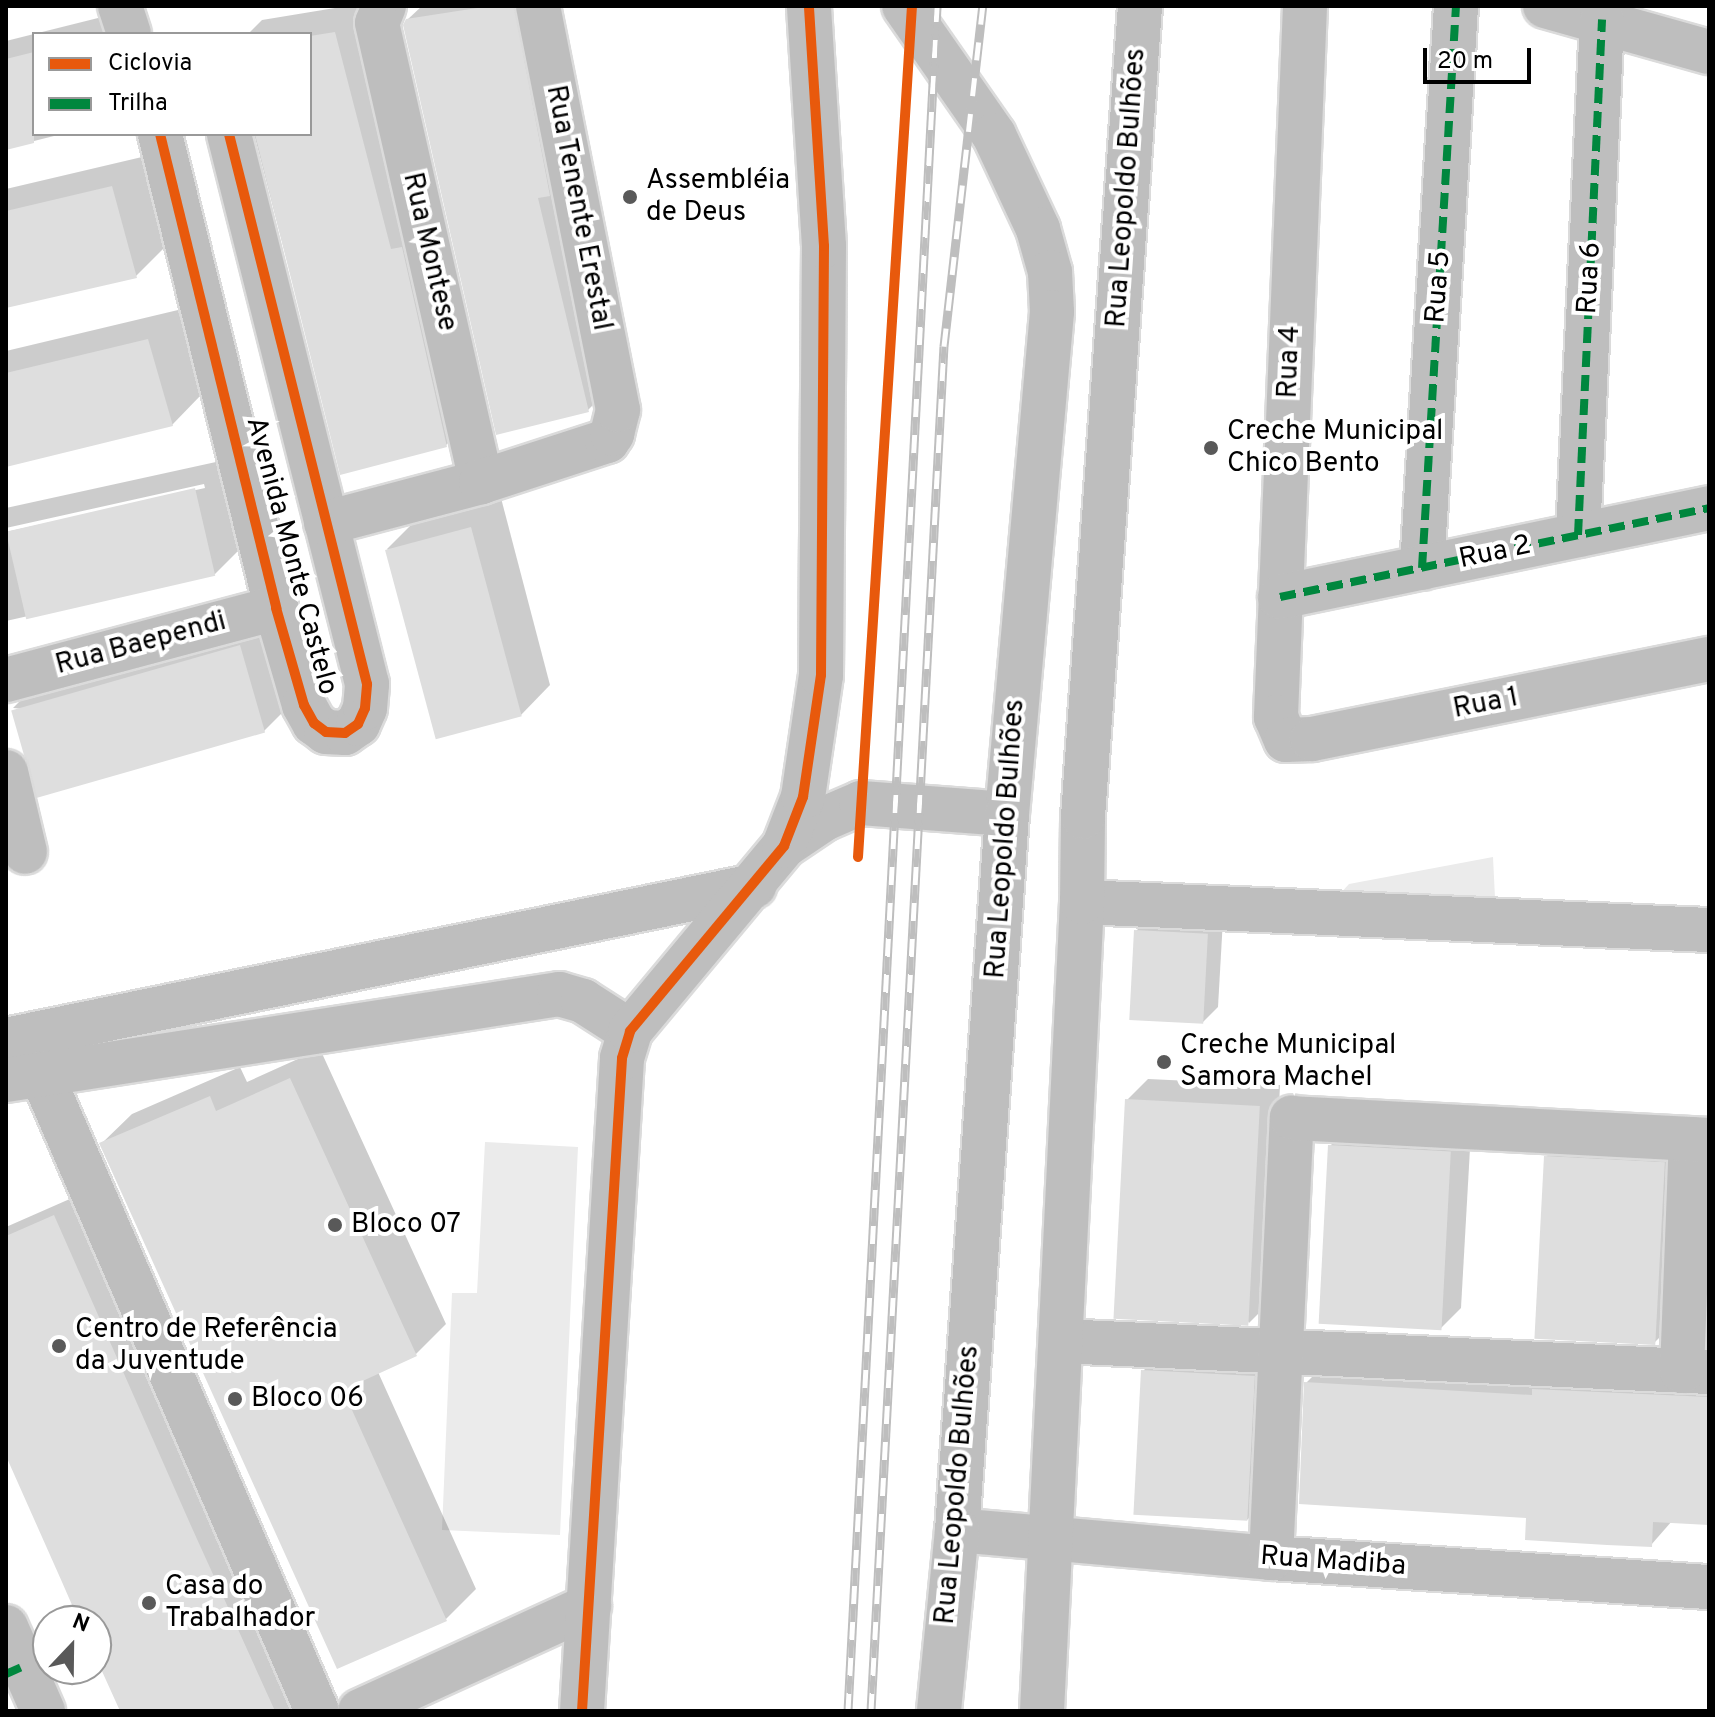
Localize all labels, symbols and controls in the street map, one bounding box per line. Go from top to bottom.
legend [32,32,312,136]
scale bar [1427,32,1535,82]
street label: Rua Leopoldo Bulhões [1100,47,1154,329]
text: 20 m [1437,47,1493,77]
text: Ciclovia [108,49,192,79]
street label: Rua Tenente Erestal [538,82,618,334]
text: Trilha [108,89,168,119]
place label: Assembléia de Deus [646,164,790,230]
street label: Rua Montese [394,169,464,335]
marker: Assembléia de Deus [621,188,639,206]
street label: Rua 6 [1571,241,1609,315]
street label: Rua 5 [1420,249,1458,325]
street label: Rua 4 [1272,325,1308,399]
street label: Avenida Monte Castelo [238,413,344,699]
place label: Creche Municipal Chico Bento [1227,415,1443,481]
marker: Creche Municipal Chico Bento [1202,439,1220,457]
street label: Rua 2 [1456,529,1534,577]
street label: Rua Baependi [52,605,230,683]
street label: Rua 1 [1450,681,1522,727]
street label: Rua Leopoldo Bulhões [979,698,1033,980]
place label: Creche Municipal Samora Machel [1180,1029,1396,1095]
marker: Creche Municipal Samora Machel [1155,1053,1173,1071]
place label: Bloco 07 [351,1208,461,1242]
marker: Bloco 07 [326,1216,344,1234]
place label: Centro de Referência da Juventude [75,1313,338,1379]
marker: Centro de Referência da Juventude [50,1337,68,1355]
street label: Rua Leopoldo Bulhões [929,1344,987,1626]
place label: Bloco 06 [251,1382,364,1416]
marker: Bloco 06 [226,1390,244,1408]
street label: Rua Madiba [1259,1540,1407,1584]
place label: Casa do Trabalhador [165,1570,315,1636]
marker: Casa do Trabalhador [140,1594,158,1612]
north arrow [32,1605,112,1685]
text: N [68,1609,93,1640]

